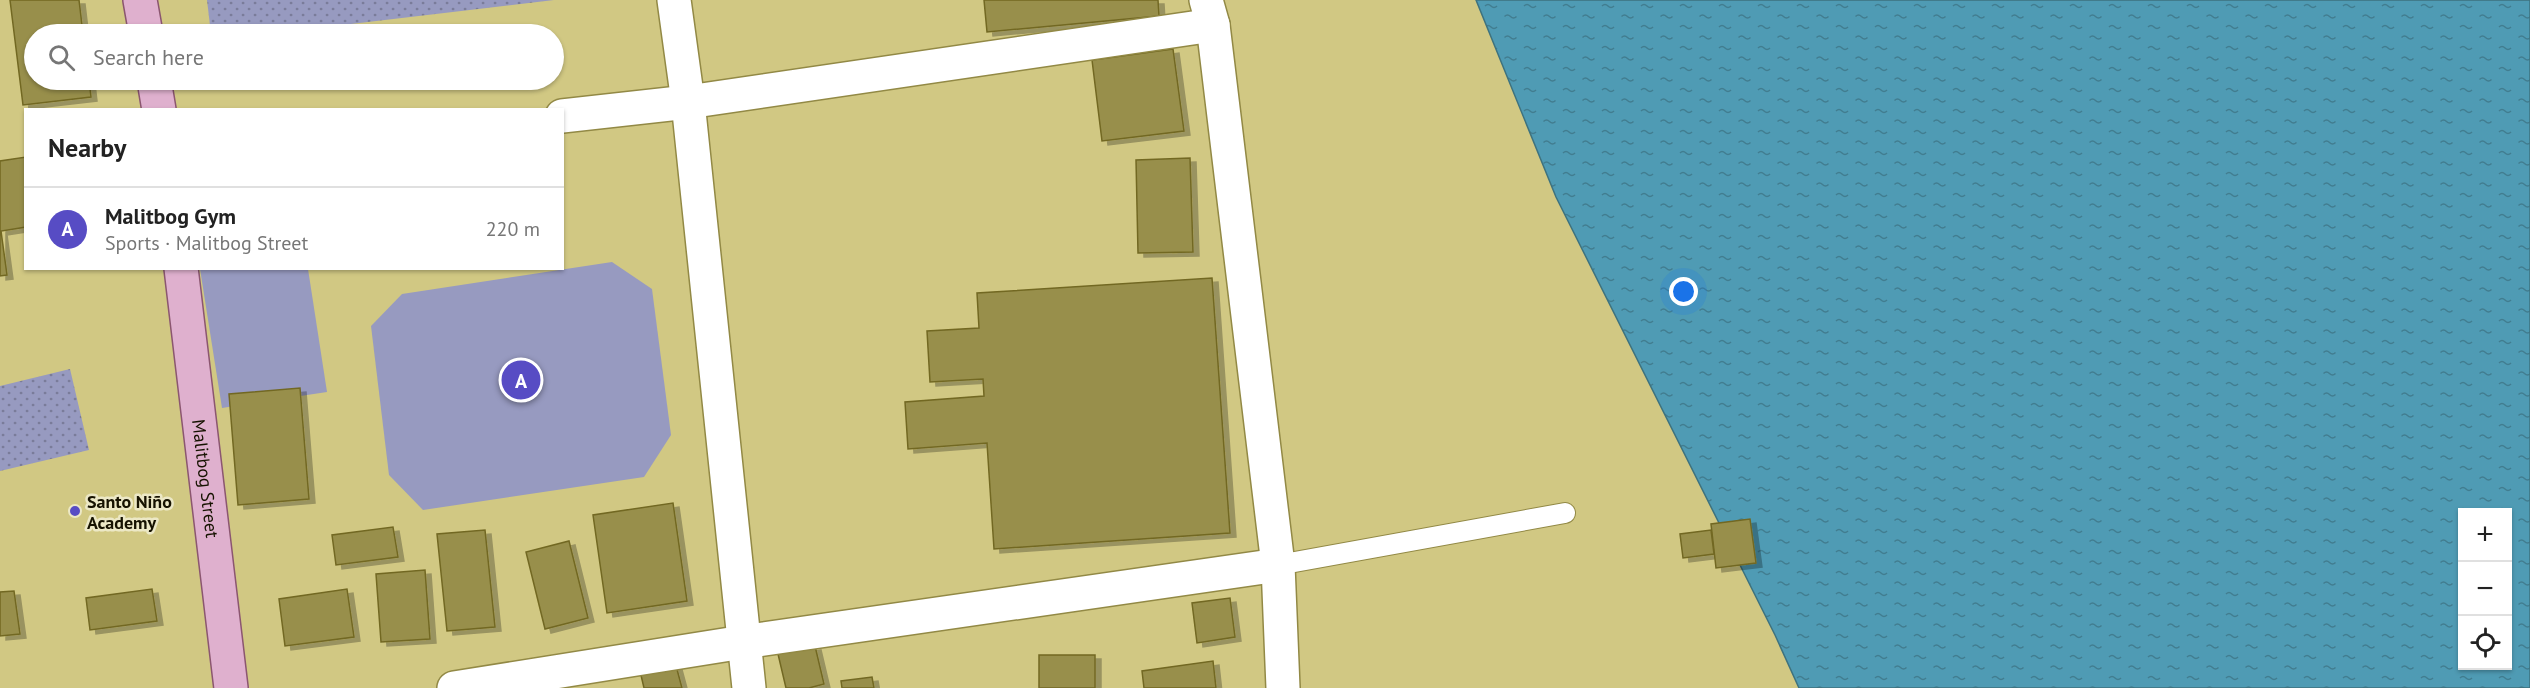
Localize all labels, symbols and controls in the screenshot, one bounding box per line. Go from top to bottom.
search box [24,24,564,90]
icon: search [45,41,78,74]
text: Search here [93,43,204,71]
text: Nearby [48,131,126,164]
text: Malitbog Gym [105,202,236,230]
text: A [61,216,74,242]
text: 220 m [486,216,540,242]
text: Sports · Malitbog Street [105,230,308,256]
your location [1669,277,1698,306]
pin: A [502,358,540,403]
street label: Malitbog Street [188,418,225,539]
place label: Santo Niño Academy [87,490,172,534]
marker: Santo Niño Academy [68,504,82,518]
map controls [2458,508,2512,670]
button: + [2458,508,2512,562]
button: − [2458,562,2512,616]
button: locate [2458,616,2512,670]

